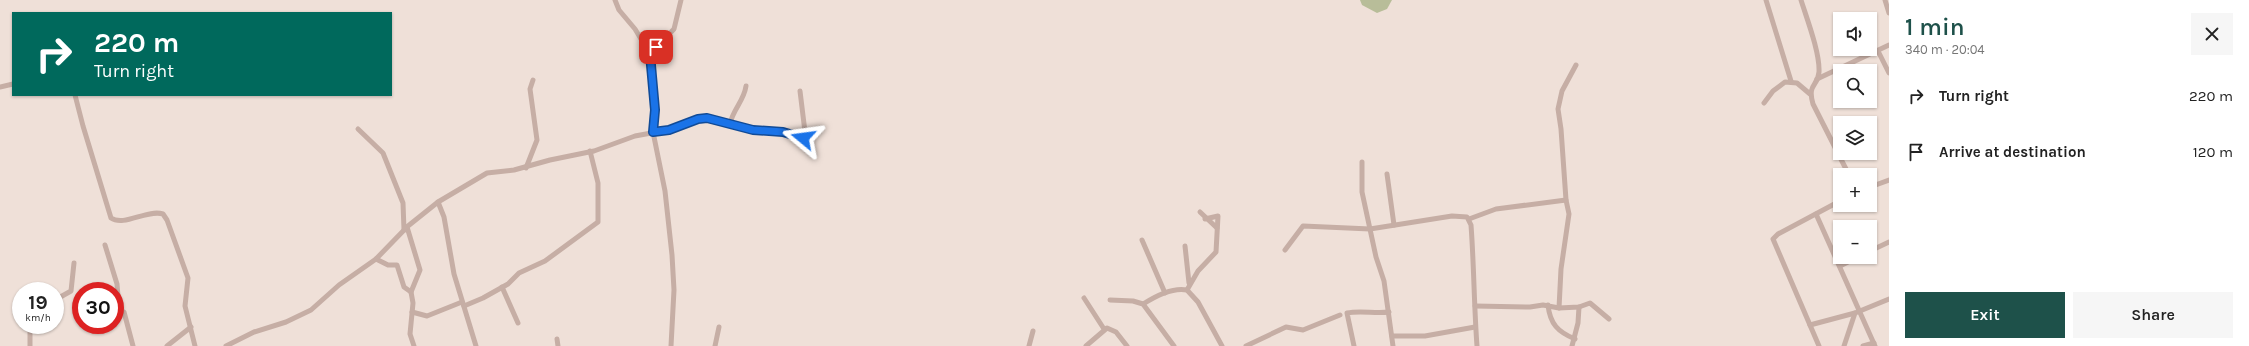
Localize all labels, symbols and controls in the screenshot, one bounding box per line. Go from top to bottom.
map controls [1833,12,1877,264]
button: sound [1833,12,1877,56]
text: 1 min [1905,13,1965,41]
button: close [2191,13,2233,55]
text: 220 m [94,26,179,59]
icon: right [28,28,80,80]
pin [639,30,673,64]
icon: arrive [645,36,667,58]
text: 340 m · 20:04 [1905,42,1985,57]
text: Turn right [94,60,174,82]
button: search [1833,64,1877,108]
icon: right [1905,85,1927,107]
text: Turn right [1939,87,2009,105]
text: 220 m [2189,87,2233,105]
button: layers [1833,116,1877,160]
position arrow [782,117,824,159]
icon: arrive [1905,141,1927,163]
text: Arrive at destination [1939,143,2086,161]
text: 120 m [2193,143,2233,161]
button: + [1833,168,1877,212]
button: − [1833,220,1877,264]
speed limit sign: 30 [72,282,124,334]
text: 19 [28,291,48,314]
button: Exit [1905,292,2065,338]
button: Share [2073,292,2233,338]
text: km/h [25,312,51,324]

